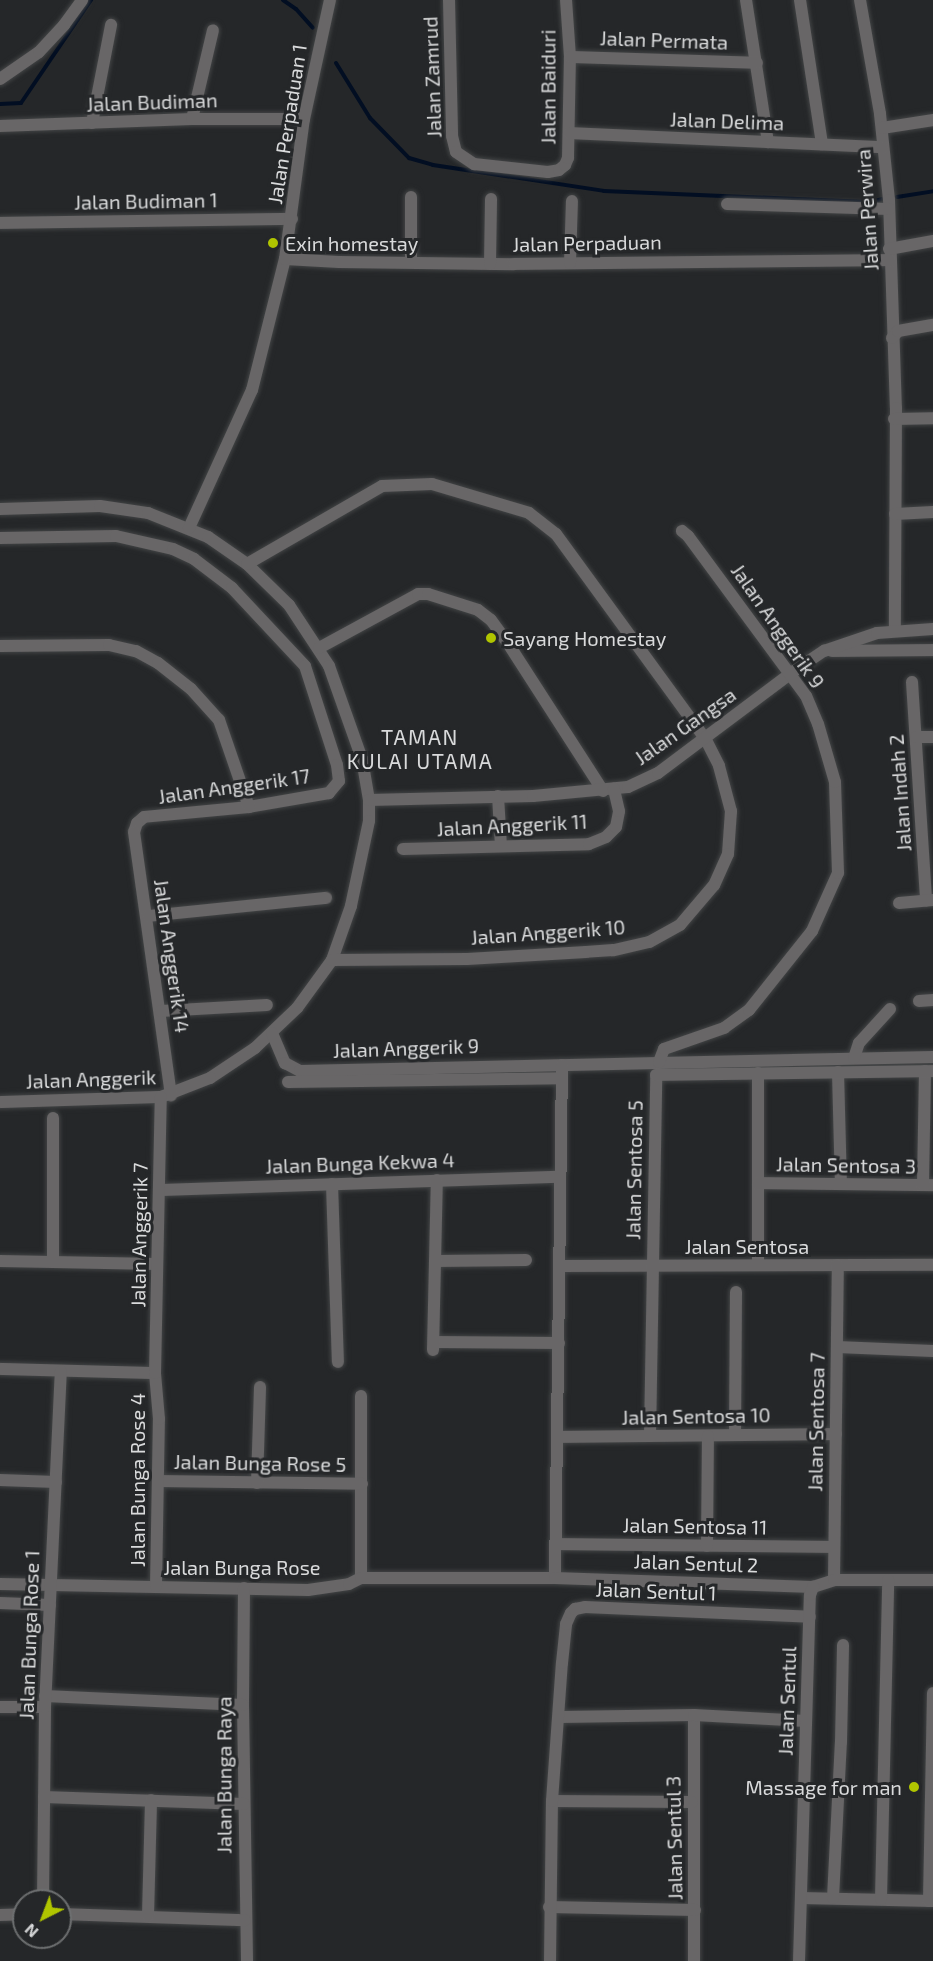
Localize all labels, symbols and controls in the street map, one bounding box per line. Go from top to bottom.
street label: Jalan Zamrud [418,16,446,138]
street label: Jalan Permata [599,26,729,54]
street label: Jalan Baiduri [536,30,560,144]
street label: Jalan Perpaduan 1 [263,42,311,206]
street label: Jalan Budiman [86,88,218,116]
street label: Jalan Delima [670,107,784,135]
street label: Jalan Perwira [851,148,883,272]
street label: Jalan Budiman 1 [74,188,218,214]
street label: Jalan Perpaduan [512,230,662,256]
place label: Exin homestay [285,231,418,255]
marker: Exin homestay [266,236,280,250]
street label: Jalan Anggerik 9 [726,559,830,693]
place label: Sayang Homestay [503,626,666,650]
marker: Sayang Homestay [484,631,498,645]
street label: Jalan Gangsa [630,682,740,770]
district label: TAMAN KULAI UTAMA [347,724,493,774]
street label: Jalan Indah 2 [884,734,916,852]
street label: Jalan Anggerik 17 [156,763,312,809]
street label: Jalan Anggerik 11 [436,809,588,841]
street label: Jalan Anggerik 14 [149,877,195,1035]
street label: Jalan Anggerik 10 [470,915,626,949]
street label: Jalan Anggerik 9 [332,1033,480,1063]
street label: Jalan Anggerik [25,1065,157,1093]
street label: Jalan Sentosa 5 [621,1100,647,1240]
street label: Jalan Bunga Kekwa 4 [265,1148,455,1178]
street label: Jalan Sentosa 3 [776,1152,916,1178]
street label: Jalan Anggerik 7 [126,1162,152,1308]
street label: Jalan Sentosa [685,1234,809,1258]
street label: Jalan Sentosa 7 [803,1352,829,1492]
street label: Jalan Bunga Rose 4 [125,1393,149,1567]
street label: Jalan Sentosa 10 [621,1403,771,1429]
street label: Jalan Bunga Rose 5 [174,1449,346,1477]
street label: Jalan Sentosa 11 [622,1513,768,1539]
street label: Jalan Sentul 2 [633,1549,759,1577]
street label: Jalan Bunga Rose 1 [14,1550,44,1720]
street label: Jalan Bunga Rose [163,1555,321,1579]
street label: Jalan Sentul 1 [595,1577,717,1605]
street label: Jalan Sentul [773,1646,801,1756]
street label: Jalan Bunga Raya [212,1696,236,1854]
street label: Jalan Sentul 3 [661,1775,687,1901]
place label: Massage for man [745,1775,902,1799]
marker: Massage for man [907,1780,921,1794]
north arrow [12,1889,72,1949]
text: N [20,1920,42,1942]

